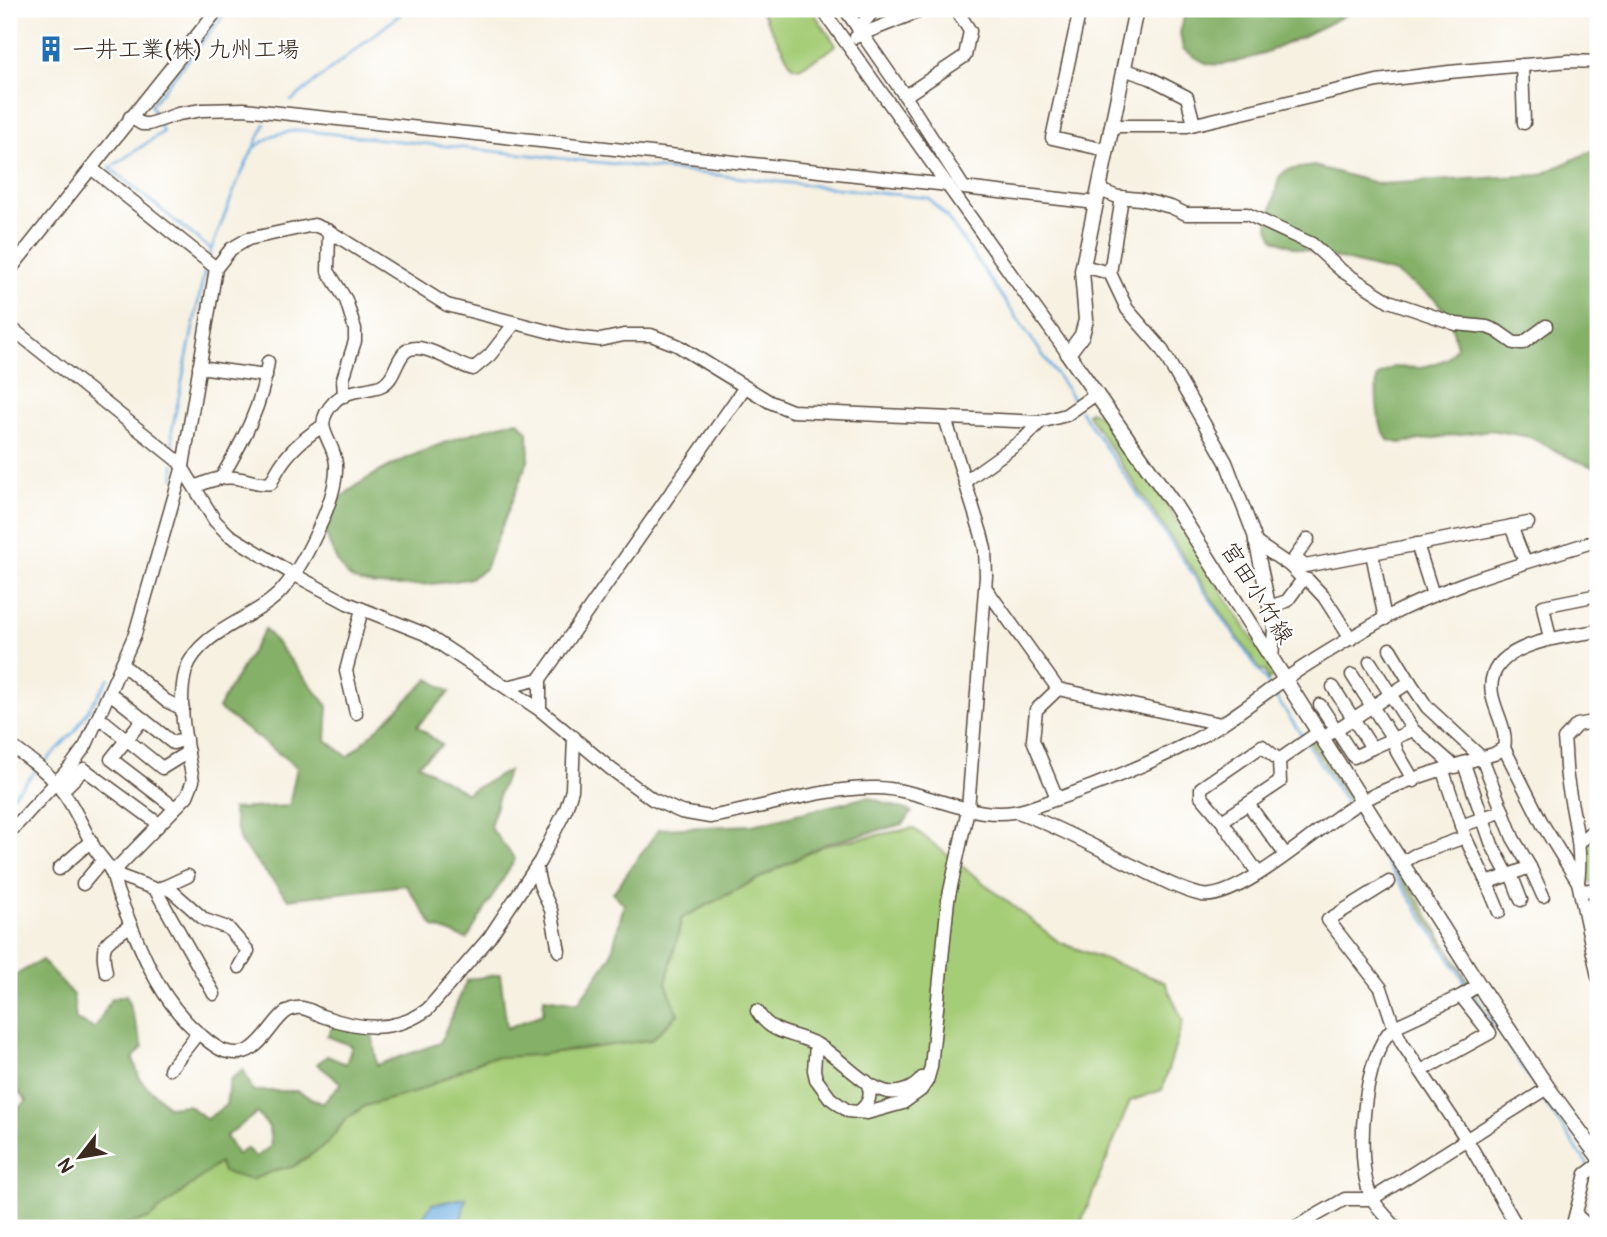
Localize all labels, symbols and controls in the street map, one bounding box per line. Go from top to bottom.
building icon: 一井工業(株) 九州工場 [36,34,66,64]
place label: 一井工業(株) 九州工場 [72,35,299,64]
street label: 宮田小竹線 [1214,537,1300,649]
north arrow [46,1122,116,1192]
text: N [53,1153,80,1177]

